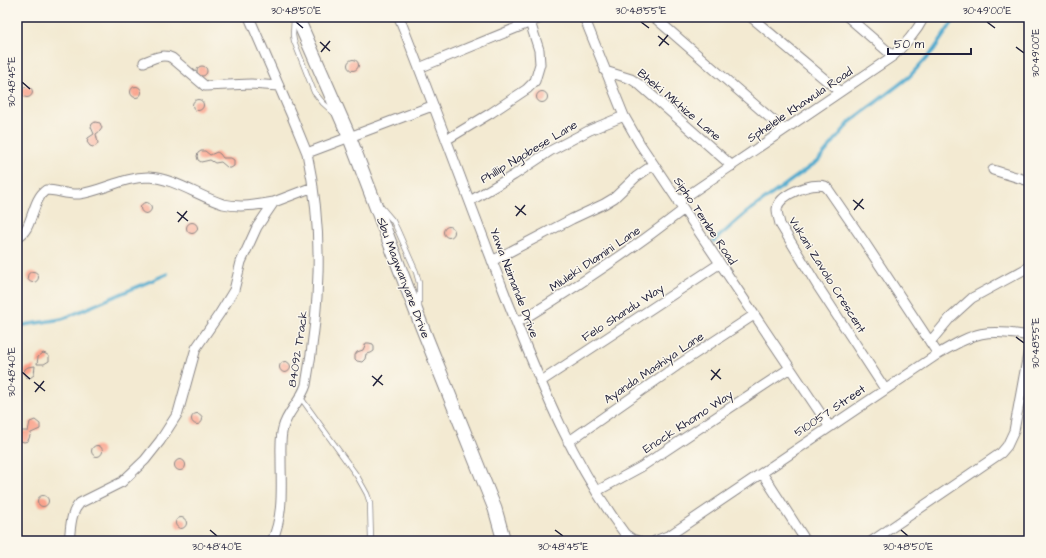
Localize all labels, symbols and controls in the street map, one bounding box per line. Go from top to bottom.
text: 30°48'50"E [271,4,321,18]
text: 30°48'55"E [616,4,667,18]
text: 30°49'00"E [963,4,1011,18]
text: 30°49'00"E [1029,29,1043,77]
scale bar [888,30,971,56]
text: 50 m [894,36,925,53]
text: 30°48'45"E [5,57,19,107]
street label: Sphelele Khawula Road [744,63,856,147]
street label: Bheki Mkhize Lane [634,65,725,145]
street label: Phillip Ngobese Lane [477,116,582,189]
street label: Sipho Tembe Road [669,174,741,268]
street label: Vukani Zavolo Crescent [784,214,870,337]
street label: Sbu Magwanyane Drive [371,215,434,342]
street label: Mluleki Dlamini Lane [546,222,644,296]
street label: Yawa Nzimande Drive [485,226,543,341]
street label: Felo Shandu Way [579,280,668,347]
street label: 84092 Track [284,309,313,388]
text: 30°48'55"E [1029,317,1043,368]
street label: Ayanda Mashiya Lane [600,328,709,409]
text: 30°48'40"E [5,347,19,397]
street label: 510057 Street [791,381,869,441]
street label: Enock Khomo Way [640,386,737,458]
text: 30°48'40"E [192,540,242,554]
text: 30°48'45"E [538,540,588,554]
text: 30°48'50"E [883,540,933,554]

